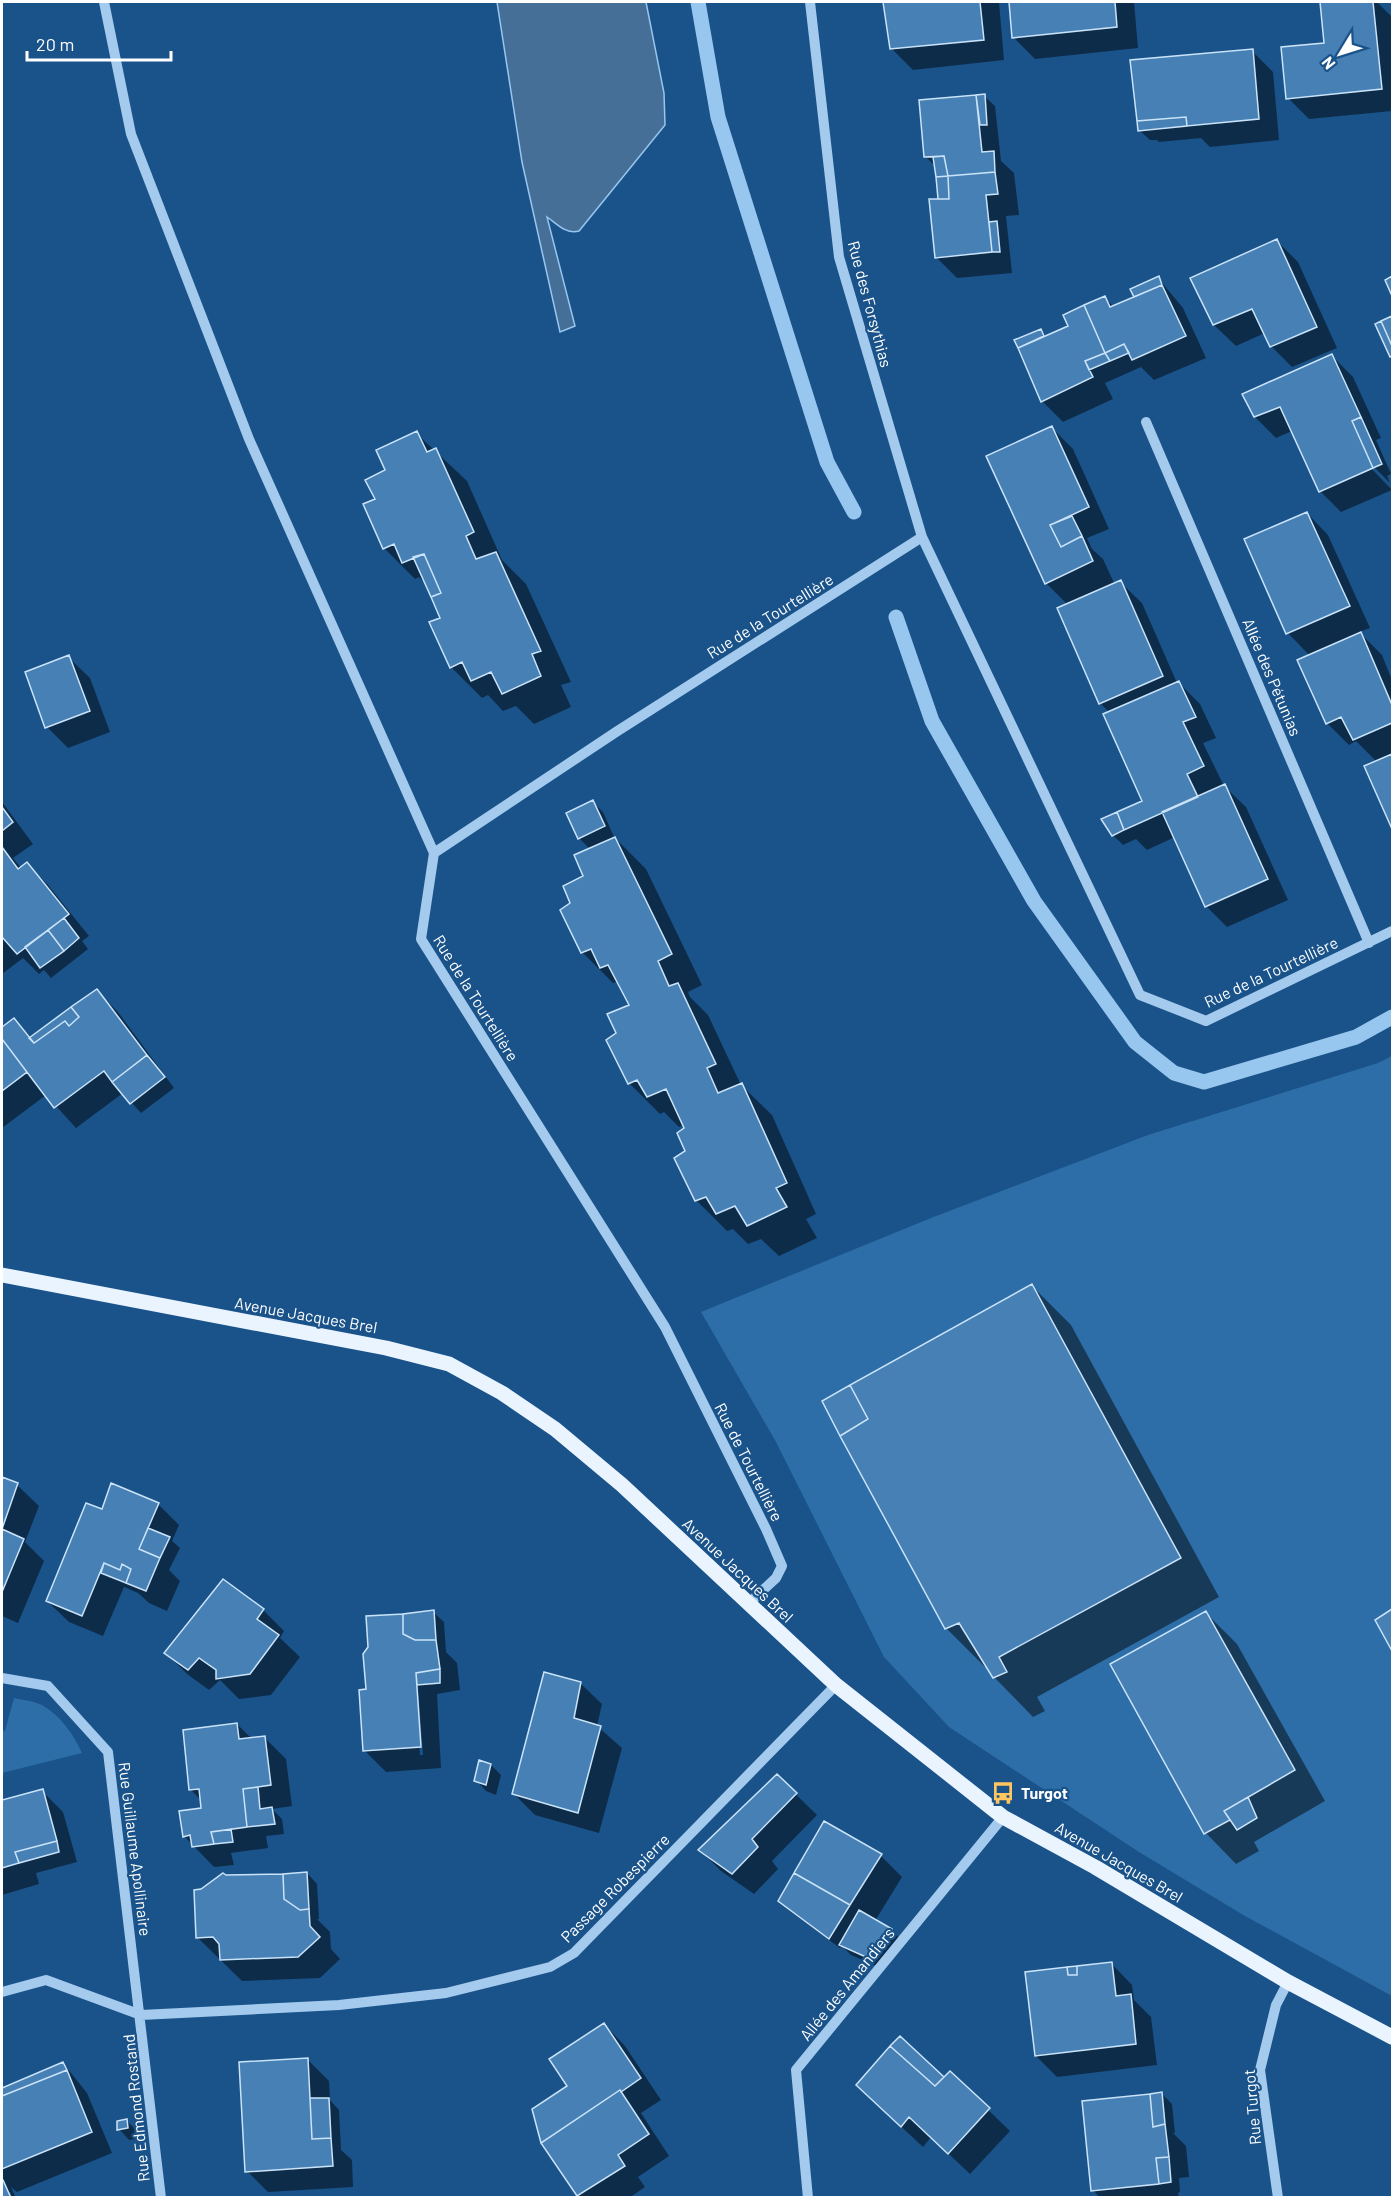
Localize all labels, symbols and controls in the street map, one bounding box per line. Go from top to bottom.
scale bar [27,24,171,62]
north arrow [1310,24,1370,84]
text: 20 m [36,33,74,55]
text: N [1317,54,1339,74]
street label: Rue des Forsythias [844,239,896,369]
street label: Rue de la Tourtellière [703,569,836,662]
street label: Allée des Pétunias [1239,615,1306,738]
street label: Rue de la Tourtellière [430,931,523,1064]
street label: Rue de la Tourtellière [1201,932,1341,1011]
street label: Avenue Jacques Brel [233,1293,379,1336]
street label: Rue de Tourtellière [711,1399,787,1524]
street label: Avenue Jacques Brel [679,1513,798,1626]
street label: Rue Guillaume Apollinaire [115,1761,156,1937]
bus stop icon: Turgot [990,1780,1016,1806]
place label: Turgot [1021,1783,1068,1802]
street label: Avenue Jacques Brel [1052,1817,1187,1906]
street label: Passage Robespierre [556,1829,673,1946]
street label: Allée des Amandiers [795,1923,898,2044]
street label: Rue Edmond Rostand [118,2033,153,2183]
street label: Rue Turgot [1239,2068,1264,2146]

